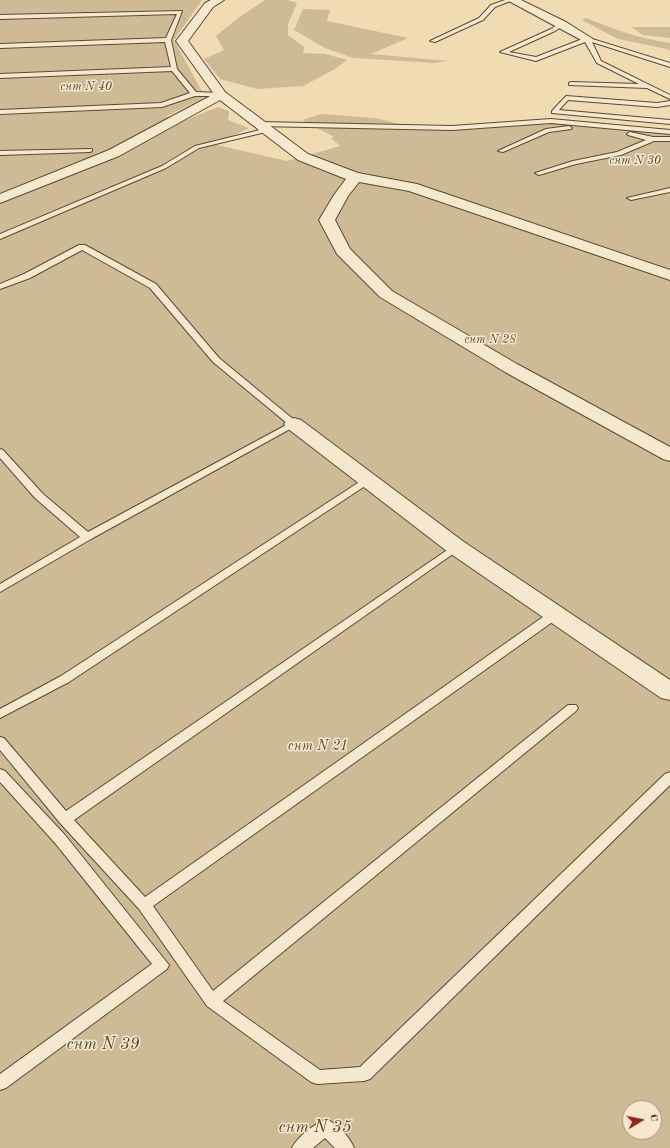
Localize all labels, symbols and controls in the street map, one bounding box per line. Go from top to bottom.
park label: снт N 40 [60,80,112,94]
park label: снт N 30 [609,154,661,168]
park label: снт N 28 [464,333,516,347]
park label: снт N 21 [288,738,348,754]
park label: снт N 39 [66,1035,140,1055]
north arrow [622,1100,662,1140]
text: С [647,1113,659,1123]
park label: снт N 35 [278,1118,352,1138]

